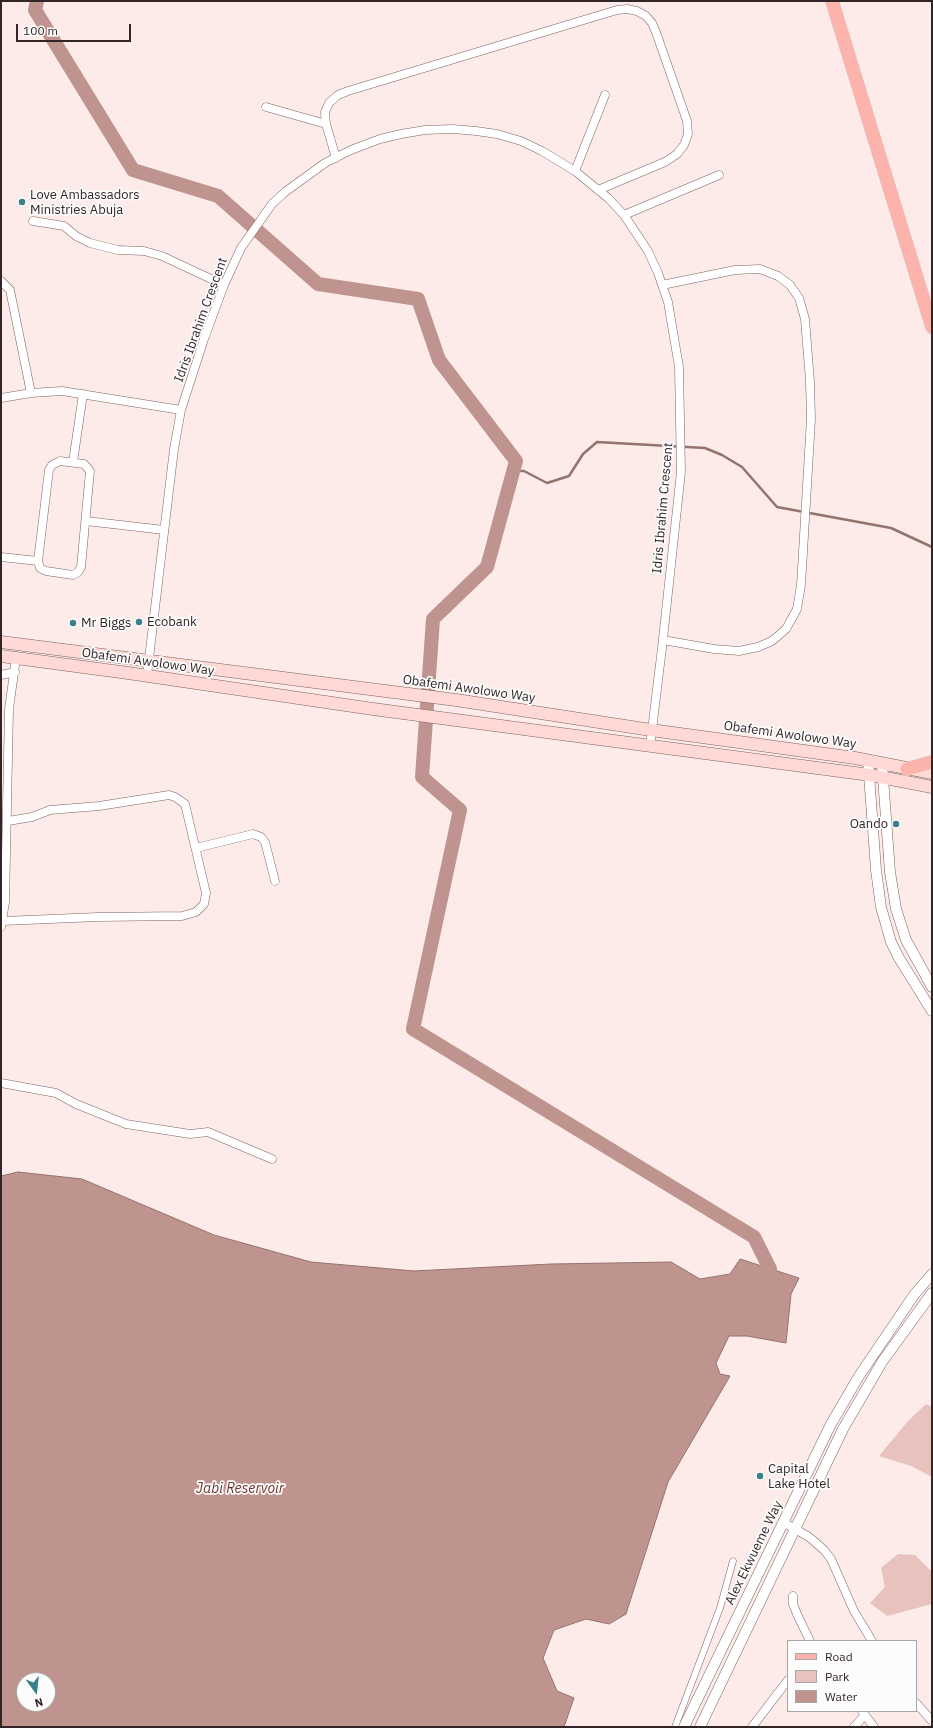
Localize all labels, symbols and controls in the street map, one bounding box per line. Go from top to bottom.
scale bar [18,16,133,42]
text: 100 m [23,23,58,38]
place label: Love Ambassadors Ministries Abuja [30,187,140,218]
marker: Love Ambassadors Ministries Abuja [17,197,27,207]
street label: Idris Ibrahim Crescent [171,256,231,384]
street label: Idris Ibrahim Crescent [650,442,676,574]
place label: Ecobank [147,614,197,630]
place label: Mr Biggs [81,615,131,631]
marker: Ecobank [134,617,144,627]
marker: Mr Biggs [68,618,78,628]
street label: Obafemi Awolowo Way [81,645,215,679]
street label: Obafemi Awolowo Way [402,672,536,706]
street label: Obafemi Awolowo Way [723,718,857,752]
place label: Oando [850,816,888,832]
marker: Oando [891,819,901,829]
place label: Capital Lake Hotel [768,1461,830,1492]
marker: Capital Lake Hotel [755,1471,765,1481]
water label: Jabi Reservoir [196,1481,284,1497]
street label: Alex Ekwueme Way [722,1498,786,1608]
legend [787,1640,917,1712]
text: Road [825,1649,853,1664]
text: Park [825,1669,849,1684]
north arrow [16,1672,56,1712]
text: Water [825,1689,857,1704]
text: N [33,1695,45,1710]

